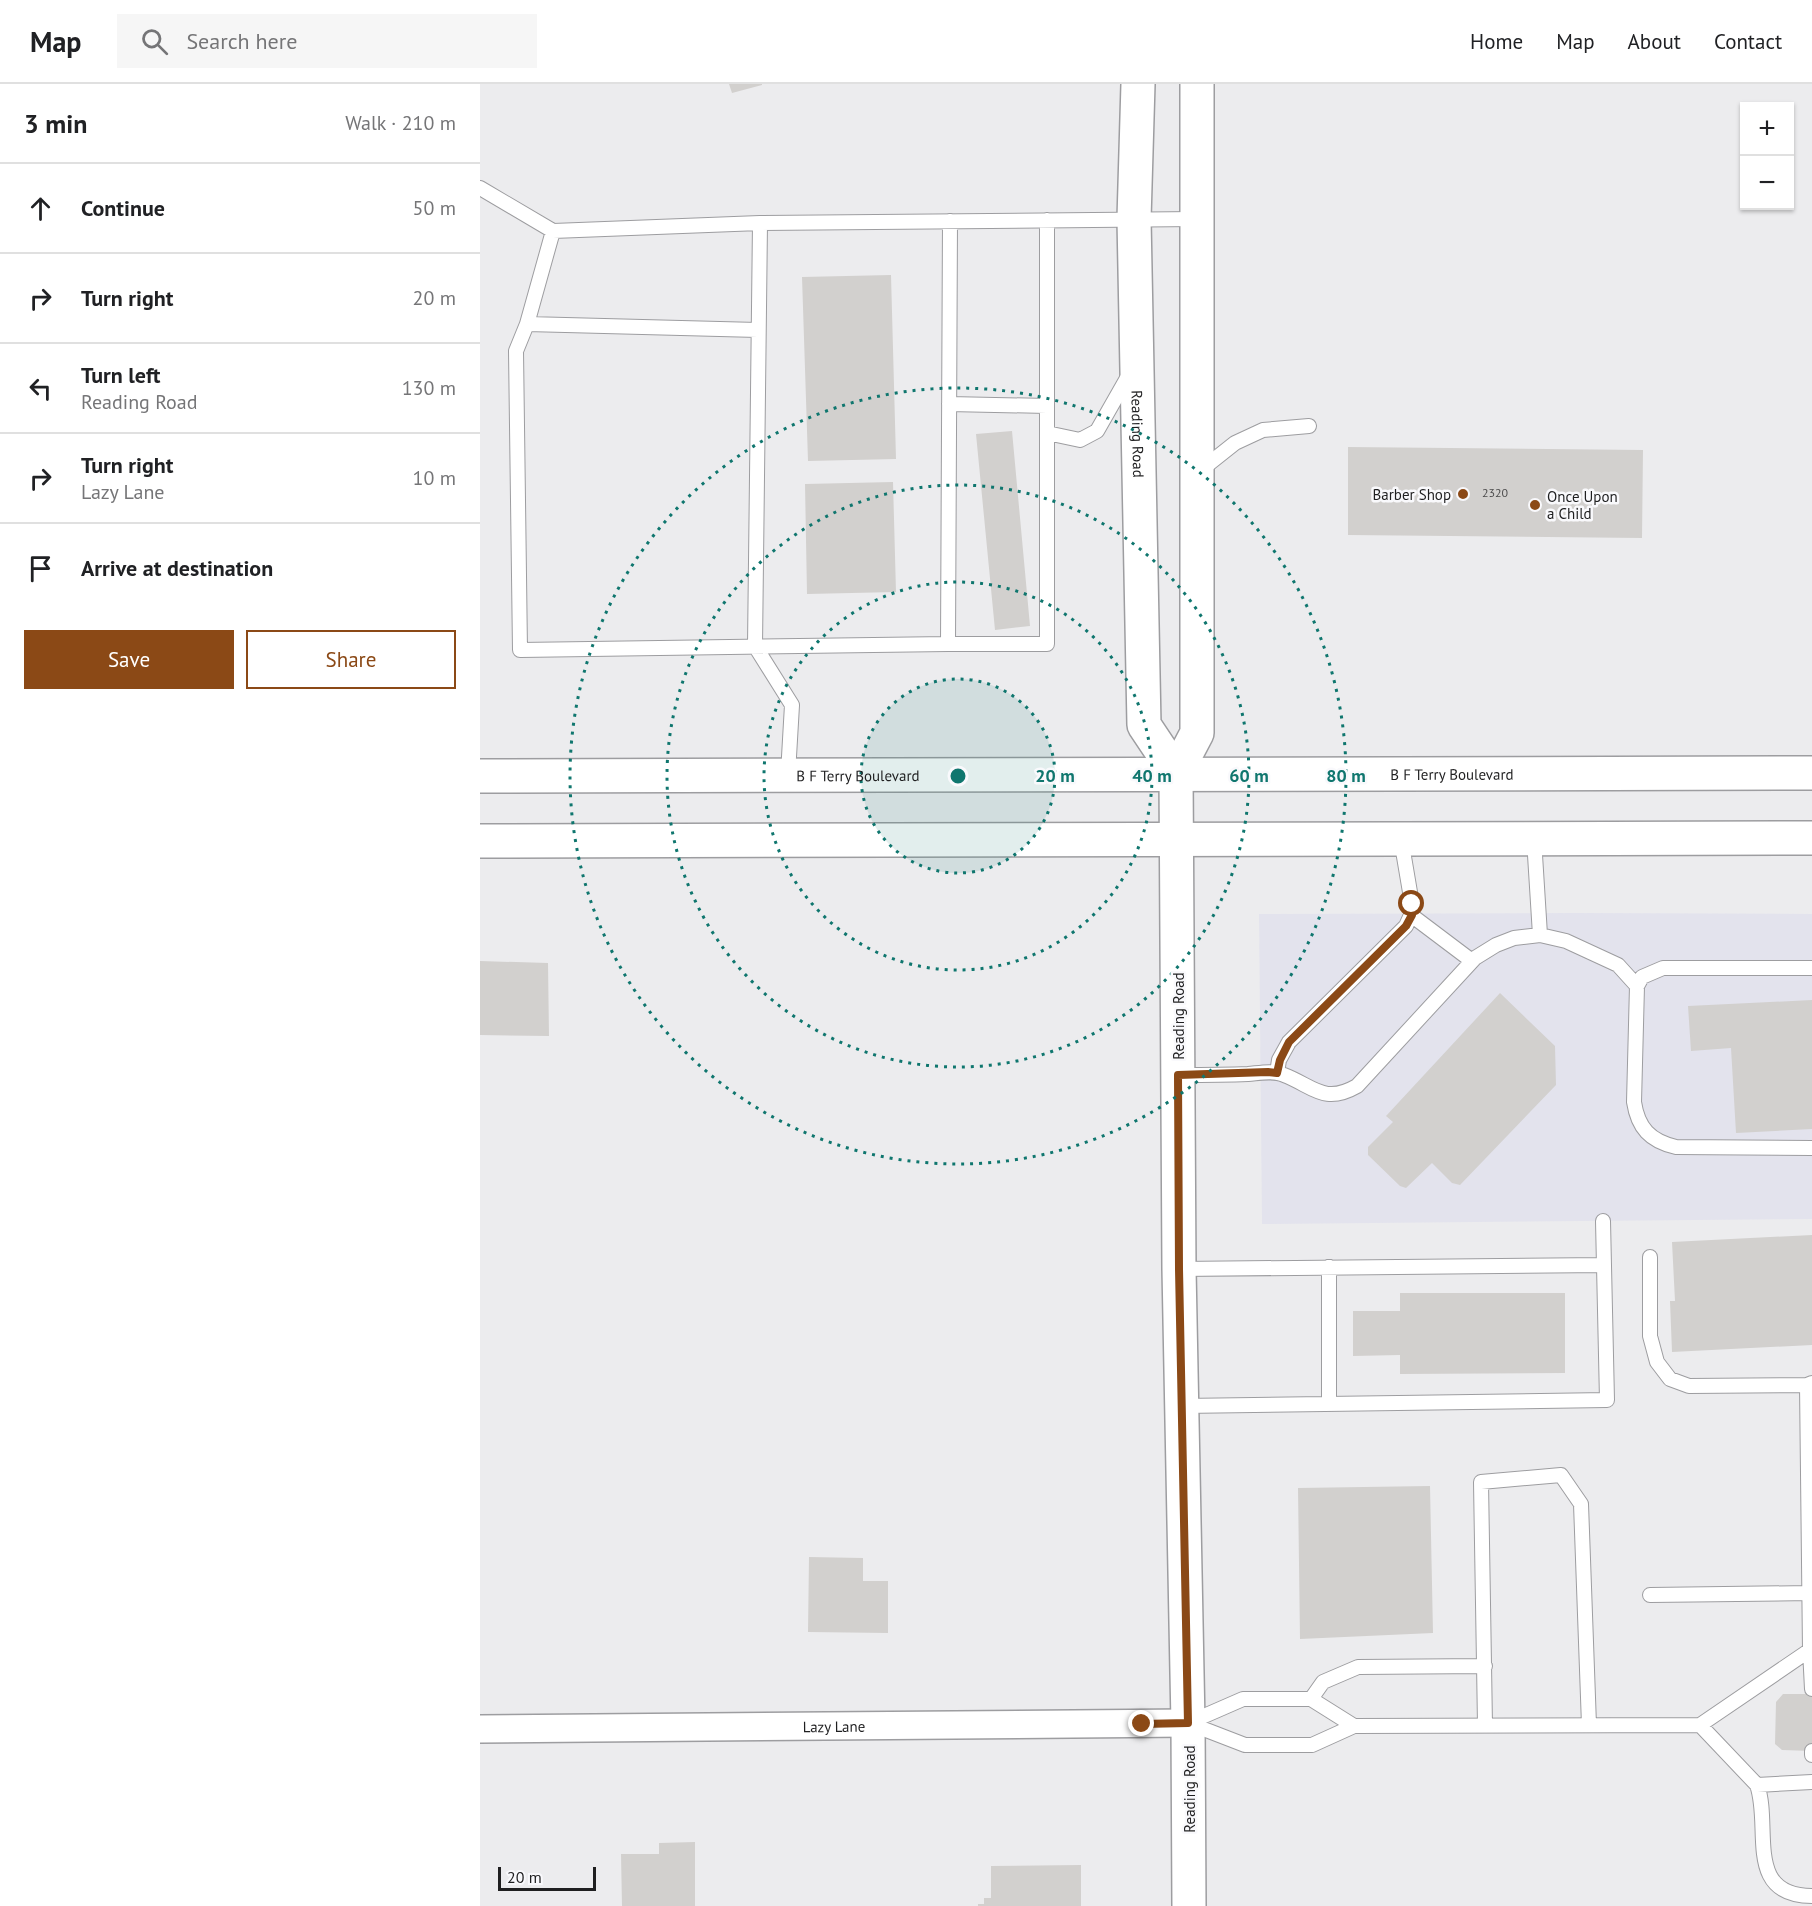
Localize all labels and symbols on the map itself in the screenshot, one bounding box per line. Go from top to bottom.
street label: Reading Road [1128,390,1149,478]
place label: Barber Shop [1373,485,1451,504]
house number: 2320 [1482,485,1509,500]
marker: Barber Shop [1456,487,1470,501]
place label: Once Upon a Child [1547,487,1618,523]
marker: Once Upon a Child [1528,498,1542,512]
text: 20 m [1035,764,1075,787]
text: 40 m [1132,764,1172,787]
text: 60 m [1229,764,1269,787]
text: 80 m [1326,764,1366,787]
street label: B F Terry Boulevard [1390,764,1514,783]
street label: B F Terry Boulevard [796,766,920,785]
centre of rings [948,766,968,786]
route start [1398,890,1424,916]
street label: Reading Road [1169,972,1188,1060]
route end [1128,1710,1154,1736]
street label: Lazy Lane [803,1716,865,1736]
street label: Reading Road [1180,1745,1199,1833]
scale bar [498,1864,596,1892]

